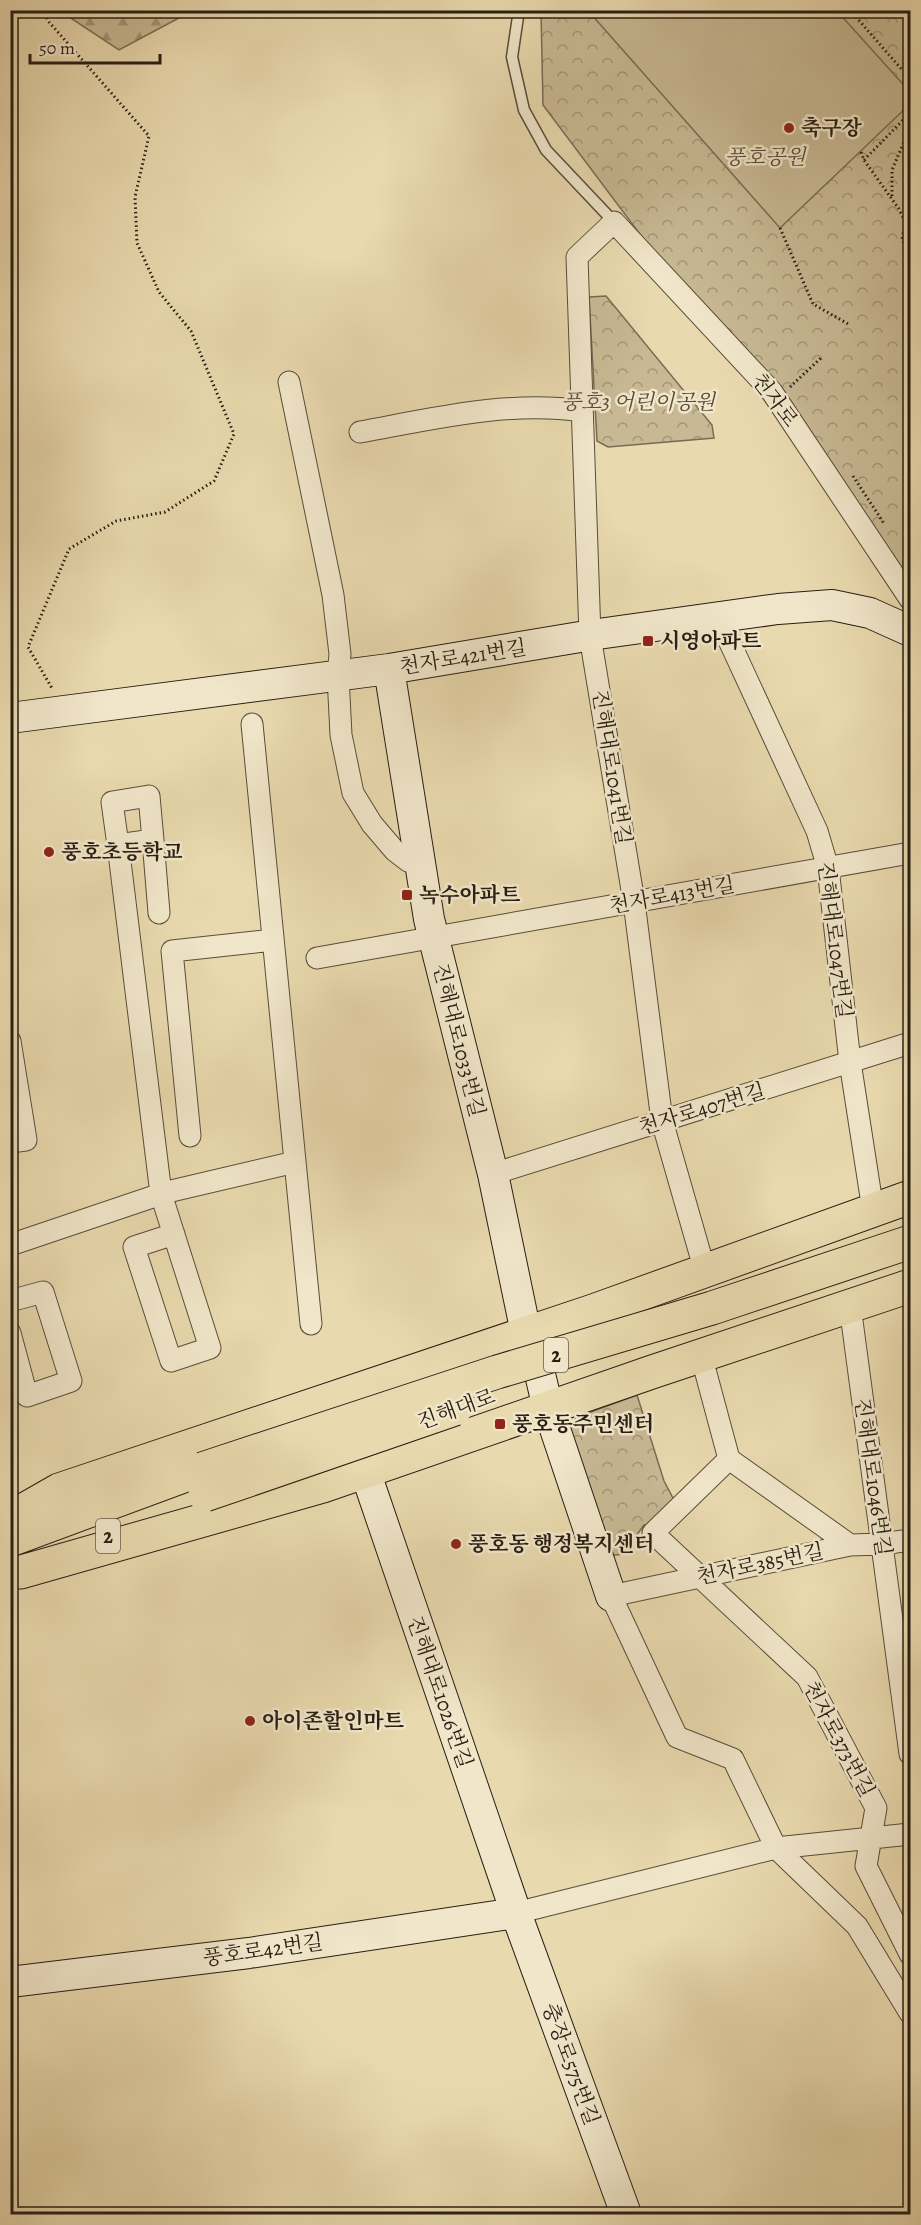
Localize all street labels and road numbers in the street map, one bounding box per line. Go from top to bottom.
street label: 천자로 [746,367,804,433]
street label: 천자로421번길 [398,633,528,681]
street label: 진해대로1041번길 [586,687,638,847]
street label: 진해대로1047번길 [811,860,859,1020]
street label: 천자로413번길 [607,870,737,920]
street label: 진해대로1033번길 [426,960,492,1120]
street label: 천자로407번길 [635,1076,769,1142]
road number: 2 [544,1338,568,1372]
street label: 진해대로 [413,1382,499,1436]
street label: 진해대로1046번길 [848,1396,898,1558]
road number: 2 [96,1519,120,1553]
street label: 천자로385번길 [694,1537,826,1591]
street label: 진해대로1026번길 [401,1612,479,1772]
street label: 천자로373번길 [797,1676,881,1802]
street label: 풍호로42번길 [201,1928,325,1972]
street label: 충장로575번길 [536,1999,606,2129]

